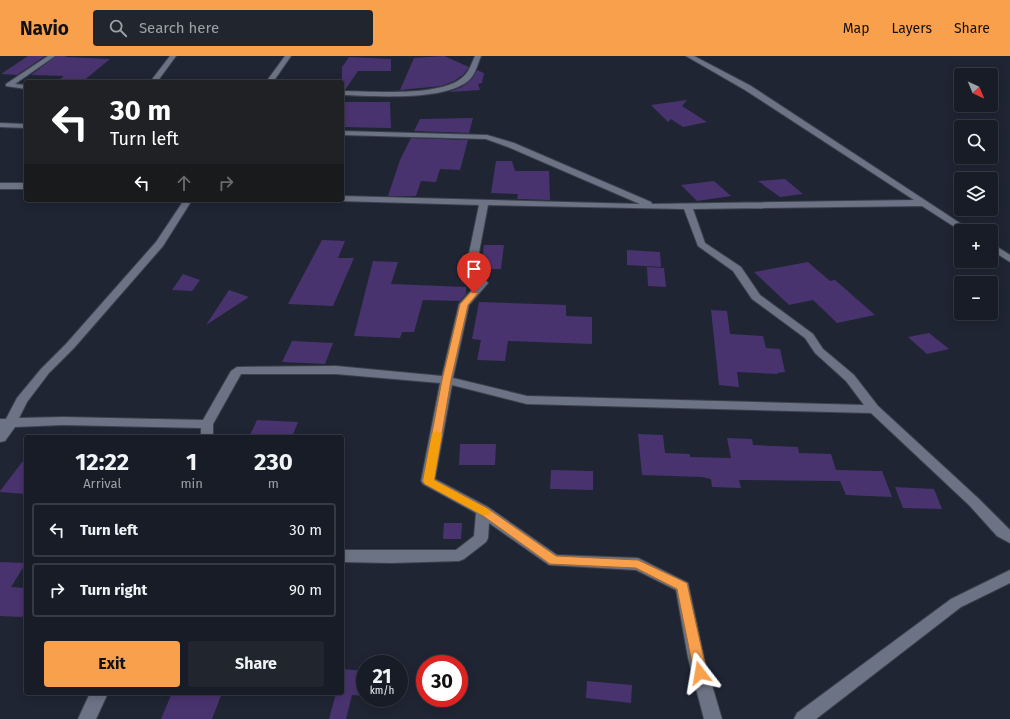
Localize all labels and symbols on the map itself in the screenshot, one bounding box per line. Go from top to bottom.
north arrow [954,68,998,112]
pin [457,252,491,293]
position arrow [679,652,721,694]
speed limit sign: 30 [416,655,468,707]

